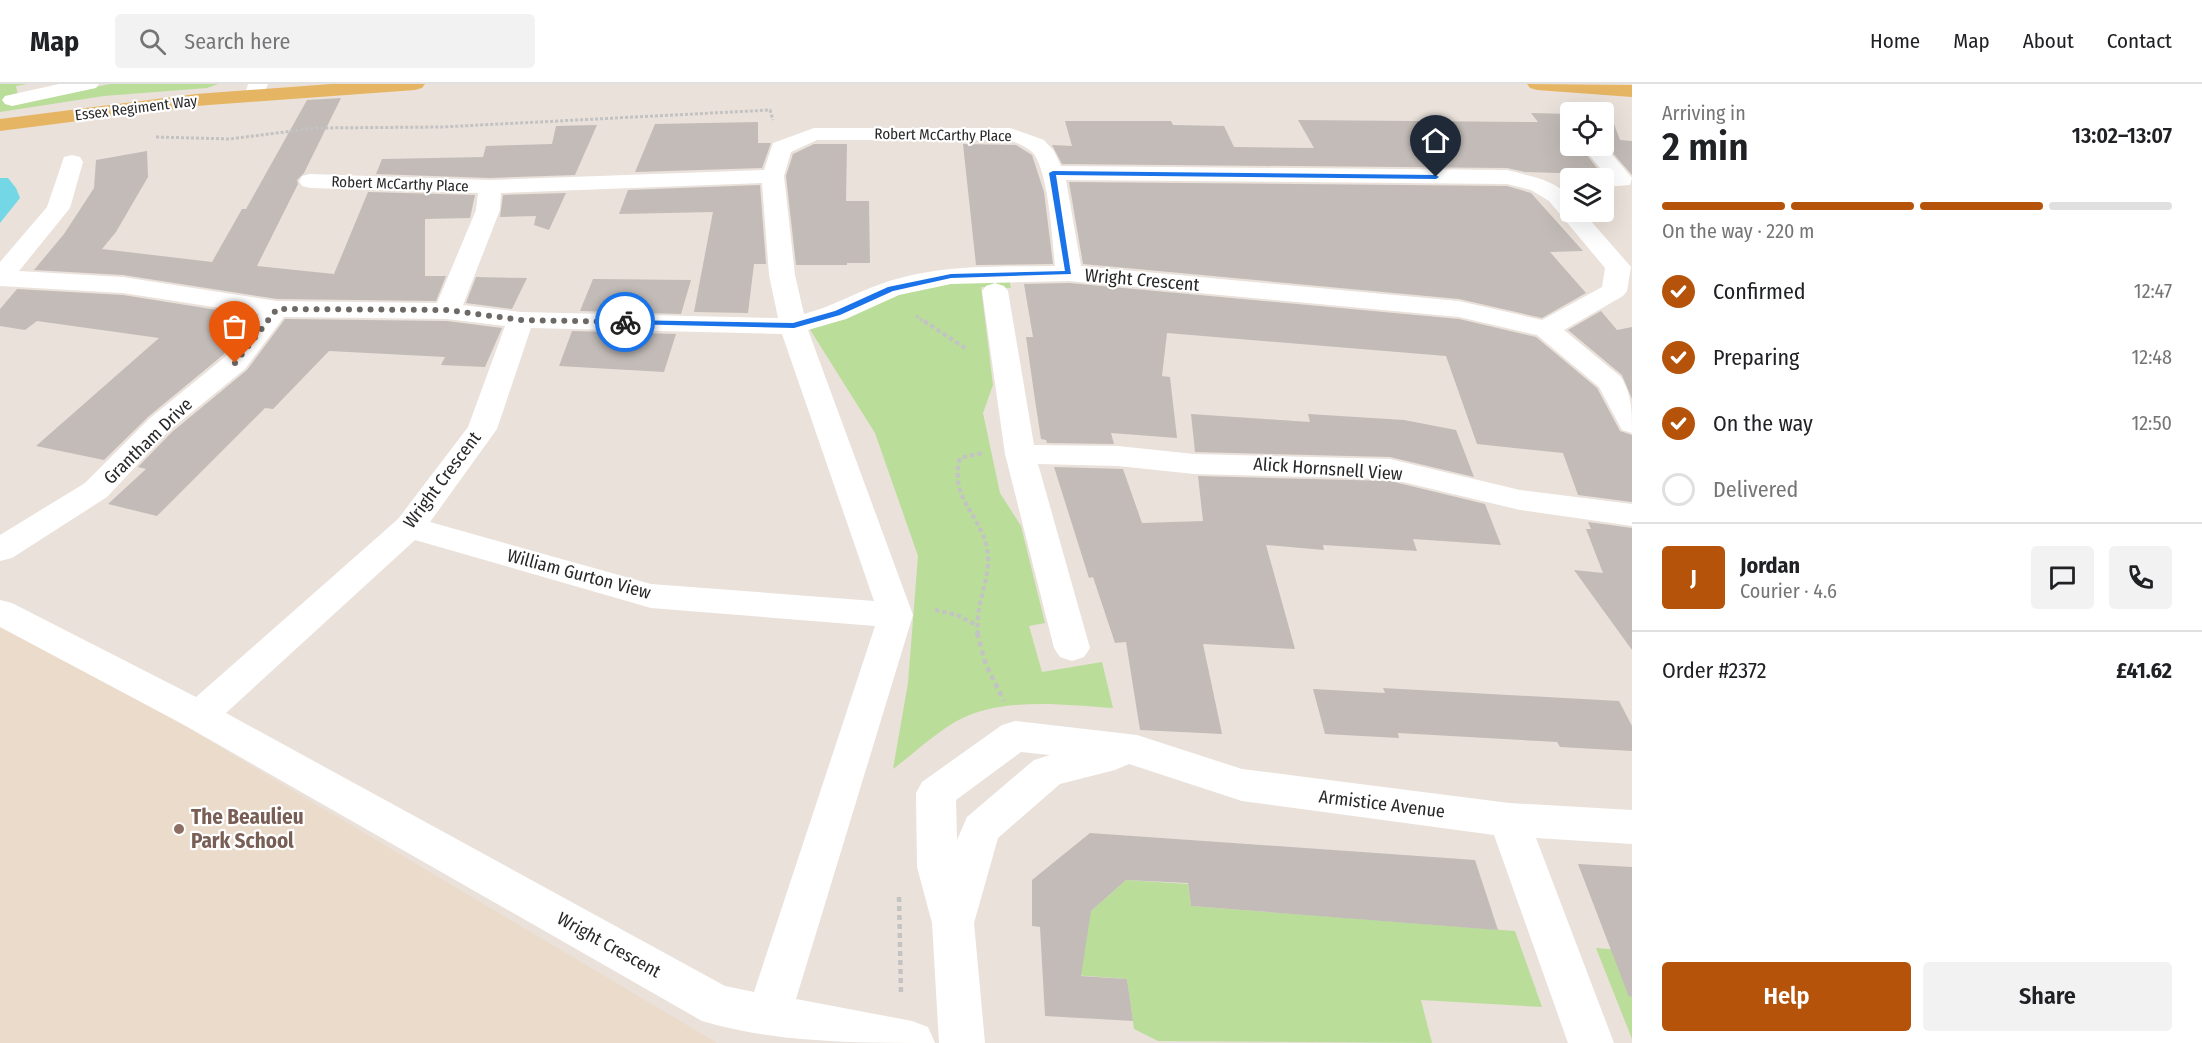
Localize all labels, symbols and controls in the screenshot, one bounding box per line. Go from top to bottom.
search box [115,14,535,68]
text: Map [30,25,79,58]
icon: search [136,25,169,58]
text: Search here [184,28,290,55]
text: Home [1870,28,1920,54]
text: Map [1953,28,1990,54]
text: About [2023,28,2074,54]
text: Contact [2107,28,2172,54]
street label: Essex Regiment Way [74,92,198,124]
text: Arriving in [1662,101,1746,125]
map controls [1560,102,1614,222]
button: locate [1560,102,1614,156]
pin [1410,115,1461,177]
text: 13:02–13:07 [2072,122,2172,149]
icon: home [1419,124,1452,157]
text: 2 min [1662,124,1749,170]
street label: Robert McCarthy Place [874,125,1012,145]
button: layers [1560,168,1614,222]
street label: Robert McCarthy Place [331,173,469,195]
text: On the way · 220 m [1662,219,1815,243]
street label: Wright Crescent [1084,264,1200,296]
icon: check [1662,275,1695,308]
text: Confirmed [1713,278,1806,305]
text: 12:47 [2134,279,2172,303]
courier [595,292,655,352]
pin [209,301,260,363]
icon: bike [609,306,642,339]
icon: bag [218,310,251,343]
icon: check [1662,341,1695,374]
text: Preparing [1713,344,1799,371]
text: 12:48 [2132,345,2172,369]
street label: Grantham Drive [99,393,197,489]
icon: check [1662,407,1695,440]
text: On the way [1713,410,1813,437]
text: 12:50 [2131,411,2172,435]
street label: Wright Crescent [399,427,485,533]
street label: Alick Hornsnell View [1253,453,1403,485]
text: Delivered [1713,476,1798,503]
street label: William Gurton View [505,544,654,604]
button: chat [2031,546,2094,609]
button: phone [2109,546,2172,609]
text: Jordan [1740,552,1800,579]
text: J [1690,564,1697,591]
text: Courier · 4.6 [1740,579,1837,603]
text: Order #2372 [1662,657,1766,684]
text: £41.62 [2116,657,2172,684]
street label: Armistice Avenue [1318,785,1446,823]
place label: The Beaulieu Park School [191,804,304,854]
marker: The Beaulieu Park School [172,822,186,836]
street label: Wright Crescent [553,907,665,983]
button: Help [1662,962,1911,1031]
button: Share [1923,962,2172,1031]

